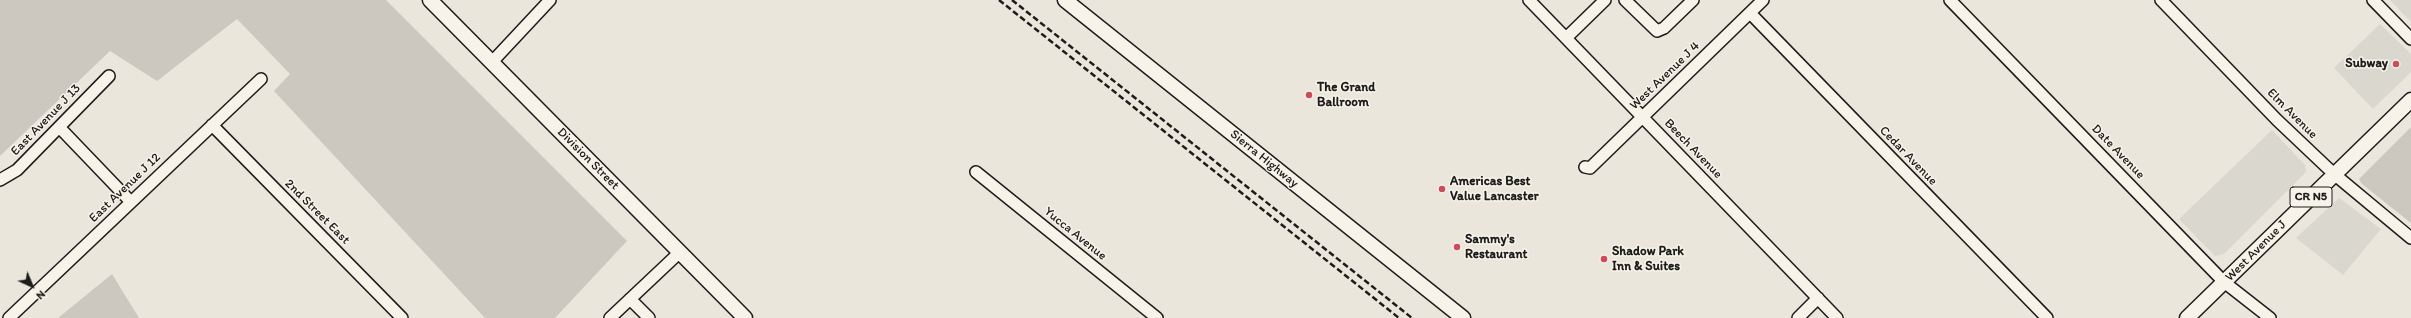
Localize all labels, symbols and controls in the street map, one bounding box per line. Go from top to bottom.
street label: West Avenue J 4 [1627,39,1703,113]
place label: Subway [2345,56,2388,72]
marker: Subway [2391,59,2401,69]
place label: The Grand Ballroom [1317,80,1375,111]
street label: East Avenue J 13 [8,81,84,159]
street label: Elm Avenue [2264,86,2320,142]
marker: The Grand Ballroom [1304,90,1314,100]
street label: Beech Avenue [1661,116,1725,182]
street label: Date Avenue [2088,121,2148,183]
street label: Cedar Avenue [1876,123,1940,189]
street label: Division Street [554,125,622,193]
street label: Sierra Highway [1227,127,1301,191]
street label: East Avenue J 12 [86,150,164,226]
place label: Americas Best Value Lancaster [1450,174,1539,205]
street label: 2nd Street East [281,176,353,248]
marker: Americas Best Value Lancaster [1437,184,1447,194]
road number: CR N5 [2290,187,2332,207]
street label: Yucca Avenue [1041,204,1109,264]
street label: West Avenue J [2222,217,2290,285]
place label: Sammy's Restaurant [1465,232,1527,263]
marker: Sammy's Restaurant [1452,242,1462,252]
place label: Shadow Park Inn & Suites [1612,244,1684,275]
marker: Shadow Park Inn & Suites [1599,254,1609,264]
north arrow [12,266,52,306]
text: N [33,288,48,302]

